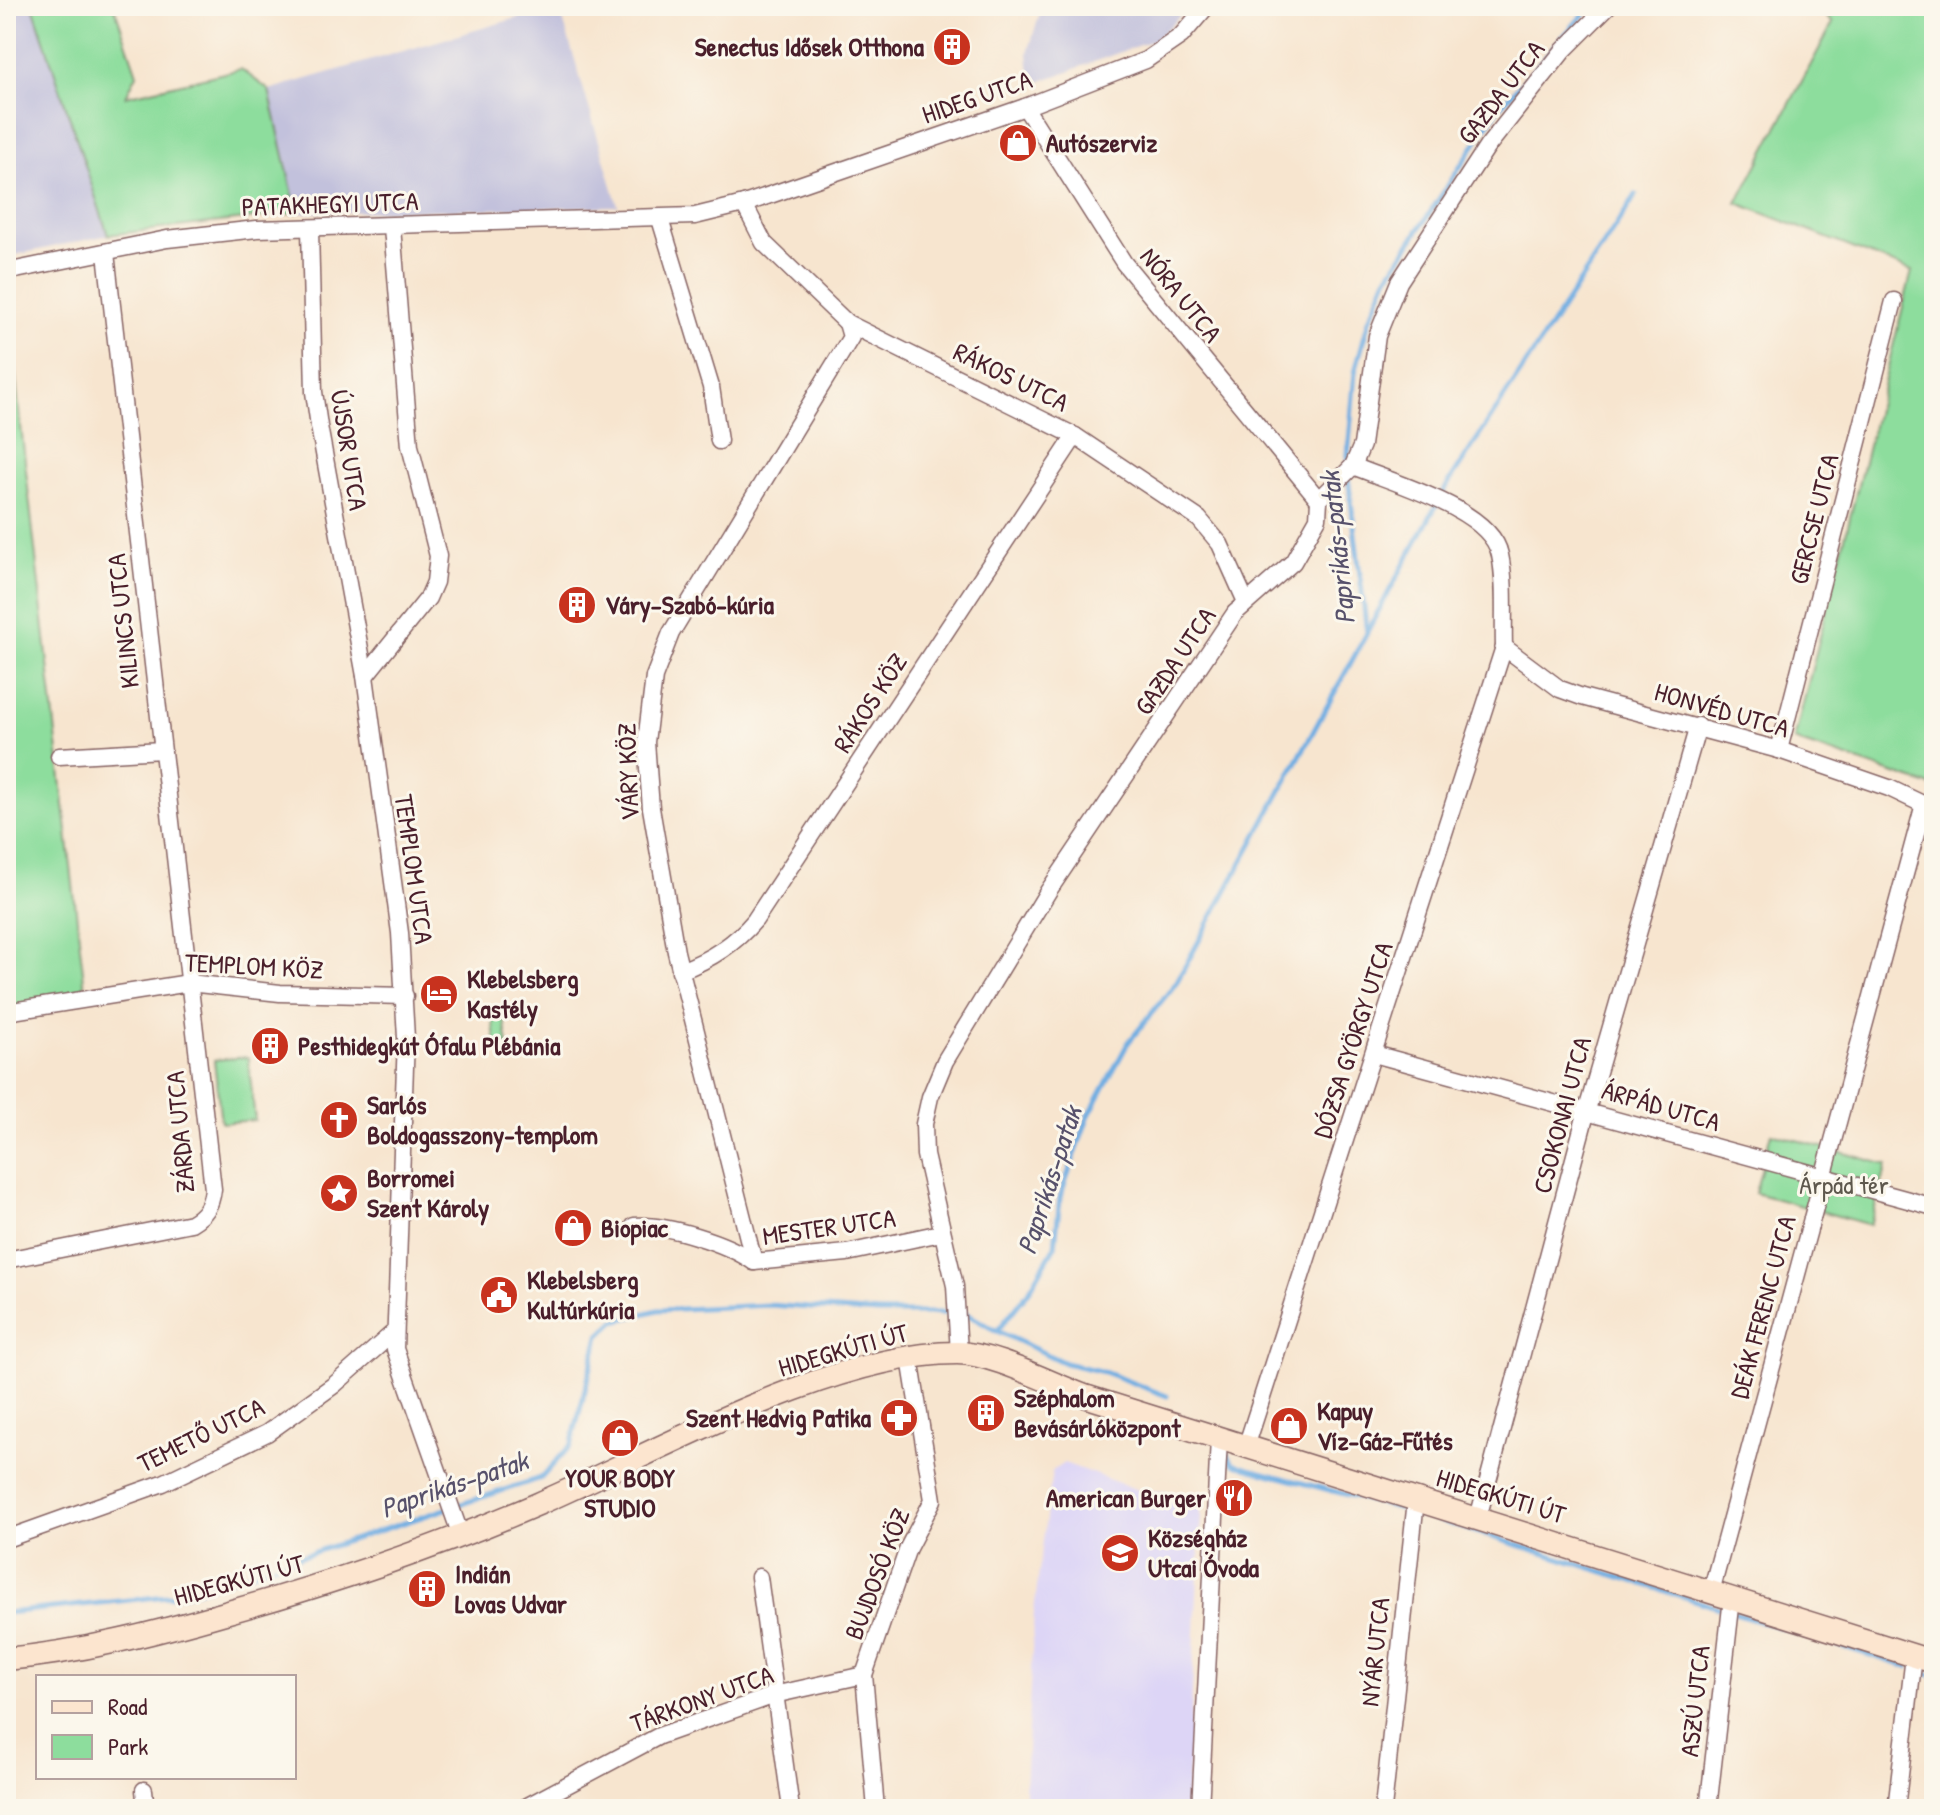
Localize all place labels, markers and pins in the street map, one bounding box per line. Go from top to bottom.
building icon: Senectus Idősek Otthona [931,26,973,68]
place label: Senectus Idősek Otthona [695,29,925,64]
shop icon: Autószerviz [997,122,1039,164]
place label: Autószerviz [1046,125,1157,160]
building icon: Váry–Szabó-kúria [556,584,598,626]
place label: Váry–Szabó-kúria [605,587,775,623]
place label: Klebelsberg Kastély [467,961,579,1027]
hotel icon: Klebelsberg Kastély [418,973,460,1015]
building icon: Pesthidegkút Ófalu Plébánia [249,1025,291,1067]
place label: Pesthidegkút Ófalu Plébánia [298,1028,561,1064]
place label: Sarlós Boldogasszony-templom [367,1087,598,1153]
church icon: Sarlós Boldogasszony-templom [318,1099,360,1141]
place label: Borromei Szent Károly [367,1160,489,1226]
place icon: Borromei Szent Károly [318,1172,360,1214]
shop icon: Biopiac [552,1207,594,1249]
place label: Biopiac [601,1210,669,1246]
place label: Klebelsberg Kultúrkúria [527,1262,639,1327]
public building icon: Klebelsberg Kultúrkúria [478,1274,520,1316]
place label: Széphalom Bevásárlóközpont [1014,1380,1181,1446]
building icon: Széphalom Bevásárlóközpont [965,1392,1007,1434]
place label: Kapuy Víz-Gáz-Fűtés [1317,1393,1453,1458]
pharmacy icon: Szent Hedvig Patika [878,1397,920,1439]
place label: Szent Hedvig Patika [686,1400,872,1436]
shop icon: Kapuy Víz-Gáz-Fűtés [1268,1405,1310,1447]
shop icon: YOUR BODY STUDIO [599,1417,641,1459]
place label: YOUR BODY STUDIO [565,1460,675,1525]
restaurant icon: American Burger [1213,1477,1255,1519]
place label: American Burger [1046,1480,1207,1516]
place label: Községház Utcai Óvoda [1148,1520,1260,1585]
school or university icon: Községház Utcai Óvoda [1099,1532,1141,1574]
place label: Indián Lovas Udvar [455,1556,568,1621]
building icon: Indián Lovas Udvar [406,1568,448,1610]

